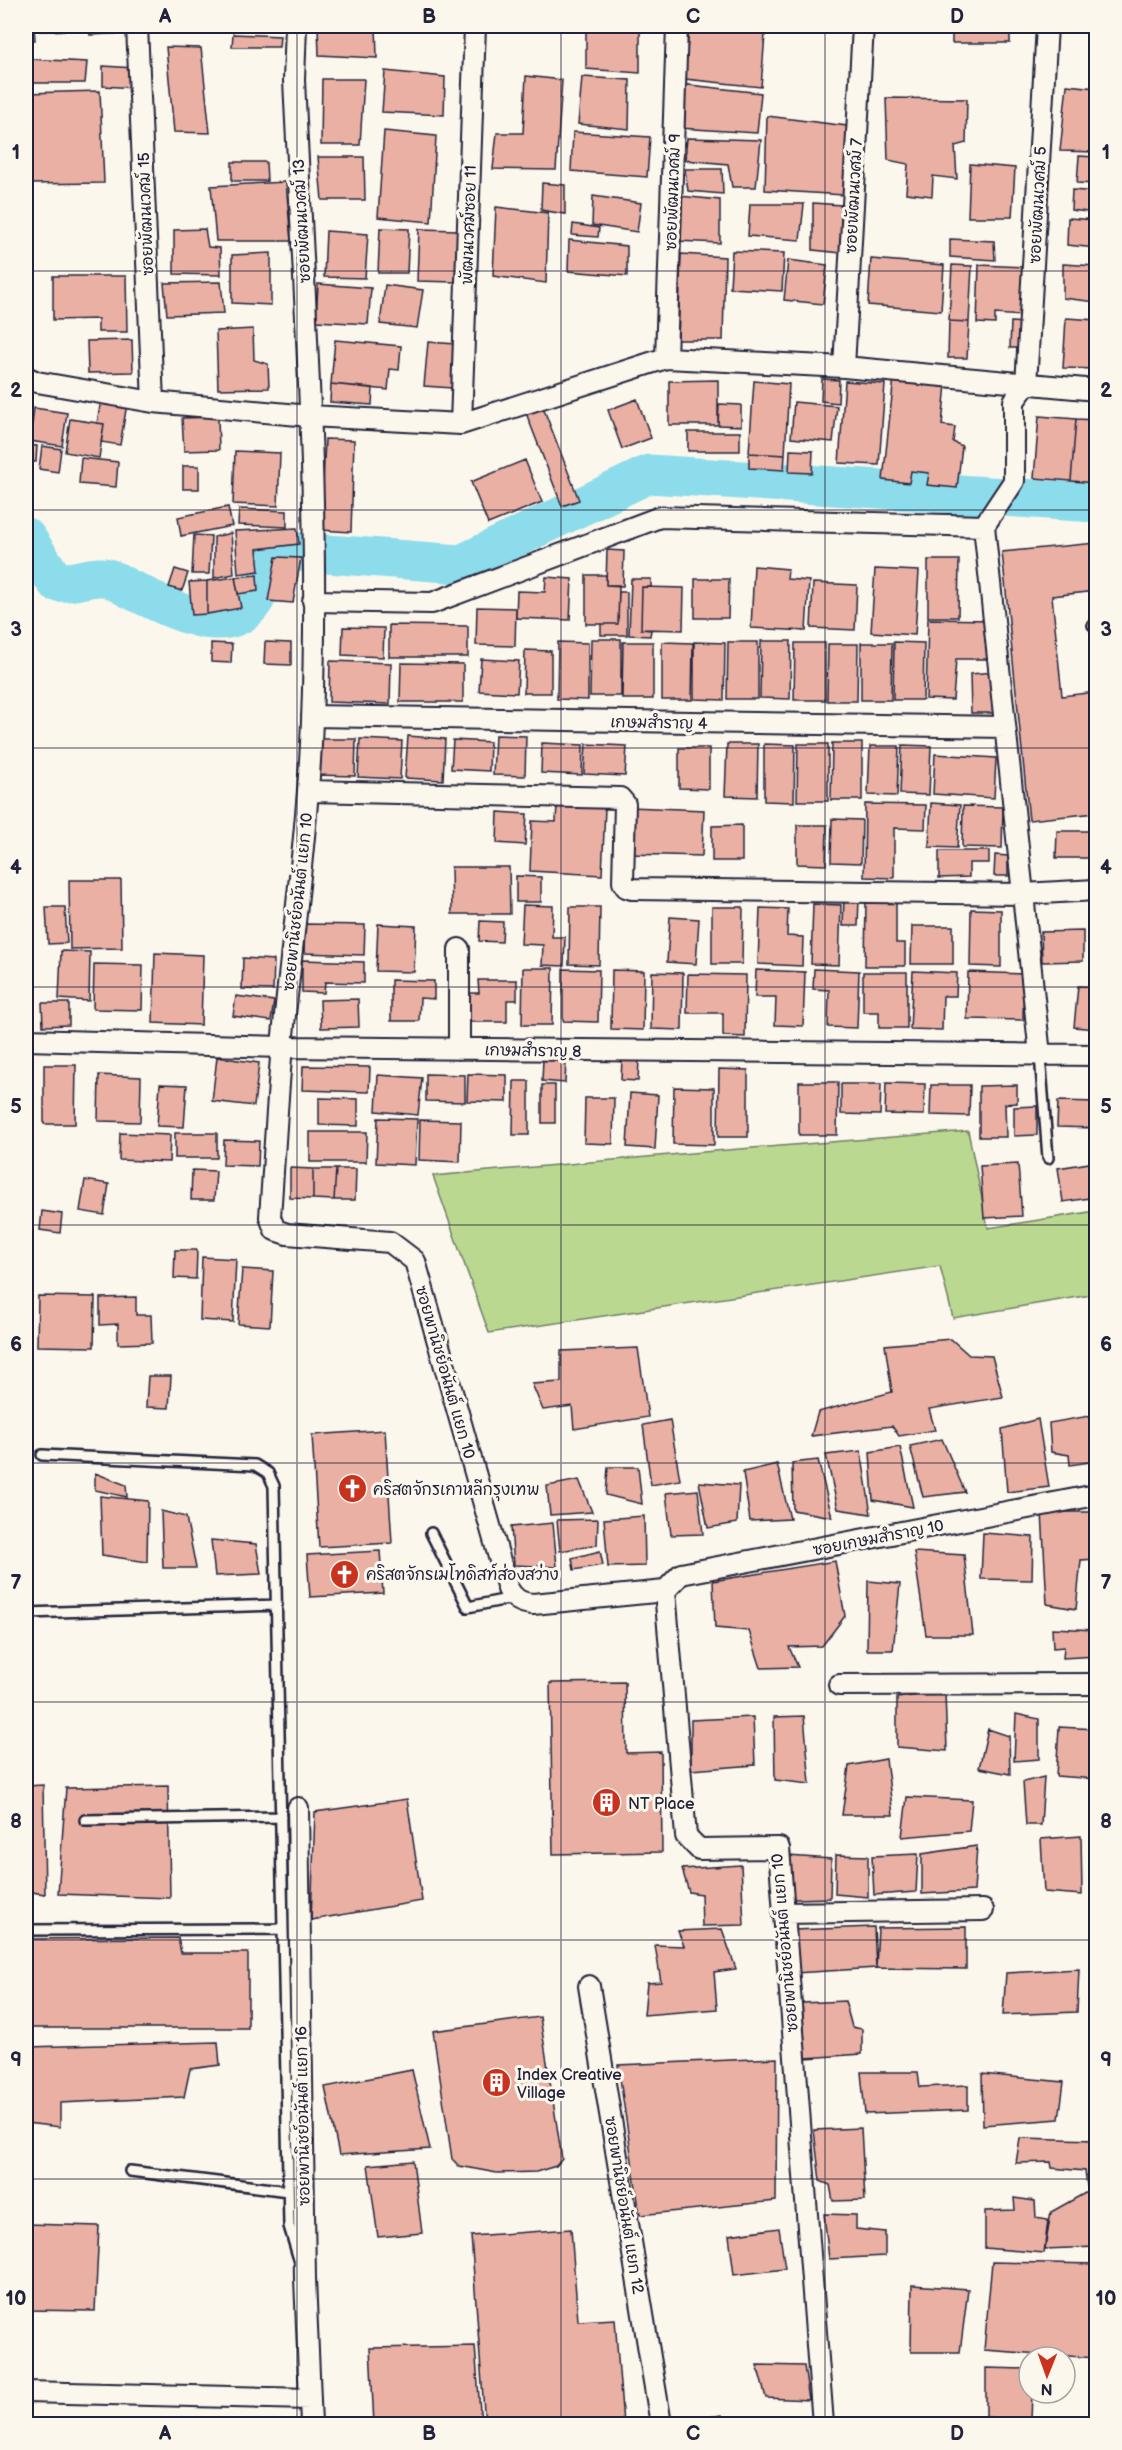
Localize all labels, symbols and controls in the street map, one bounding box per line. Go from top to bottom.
text: A [158,5,172,29]
text: B [422,5,436,29]
text: C [686,5,700,29]
text: D [950,5,964,29]
street label: ซอยพัฒนเวศม์ 9 [659,133,685,251]
street label: ซอยพัฒนเวศม์ 7 [839,137,867,254]
text: 1 [12,141,20,165]
text: 1 [1102,141,1110,165]
street label: ซอยพัฒนเวศม์ 5 [1023,146,1051,264]
street label: ซอยพัฒนเวศม์ 15 [132,152,158,276]
street label: ซอยพัฒนเวศม์ 13 [287,158,315,284]
street label: พัฒนเวศม์ซอย 11 [455,165,481,285]
text: 2 [10,379,22,403]
text: 2 [1100,379,1112,403]
text: 3 [10,618,22,642]
text: 3 [1100,618,1112,642]
street label: เกษมสำราญ 4 [610,711,708,734]
street label: ซอยพานิชย์อนันต์ แยก 10 [277,812,317,992]
text: 4 [10,856,22,880]
text: 4 [1100,856,1112,880]
street label: เกษมสำราญ 8 [484,1039,582,1062]
text: 5 [10,1095,22,1119]
text: 5 [1100,1095,1112,1119]
street label: ซอยพานิชย์อนันต์ แยก 10 [411,1283,481,1461]
text: 6 [10,1333,22,1357]
text: 6 [1100,1333,1112,1357]
church icon: คริสตจักรเกาหลีกรุงเทพ [336,1473,368,1505]
place label: คริสตจักรเกาหลีกรุงเทพ [373,1479,540,1502]
street label: ซอยเกษมสำราญ 10 [811,1515,945,1560]
church icon: คริสตจักรเมโทดิสท์ส่องสว่าง [329,1558,361,1590]
place label: คริสตจักรเมโทดิสท์ส่องสว่าง [366,1563,559,1585]
text: 7 [10,1571,22,1595]
text: 7 [1100,1571,1112,1595]
building icon: NT Place [591,1787,623,1819]
place label: NT Place [628,1795,695,1814]
text: 8 [10,1810,22,1834]
text: 8 [1100,1810,1112,1834]
street label: ซอยพานิชย์อนันต์ แยก 10 [765,1853,803,2033]
street label: ซอยพานิชย์อนันต์ แยก 16 [289,2026,315,2206]
text: 9 [10,2048,22,2072]
text: 9 [1100,2048,1112,2072]
place label: Index Creative Village [517,2066,622,2103]
building icon: Index Creative Village [480,2067,512,2099]
street label: ซอยพานิชย์อนันต์ แยก 12 [600,2115,650,2296]
text: 10 [6,2287,26,2311]
text: 10 [1096,2287,1116,2311]
north arrow [1017,2345,1077,2405]
text: N [1041,2379,1053,2398]
text: A [158,2422,172,2446]
text: B [422,2422,436,2446]
text: C [686,2422,700,2446]
text: D [950,2422,964,2446]

